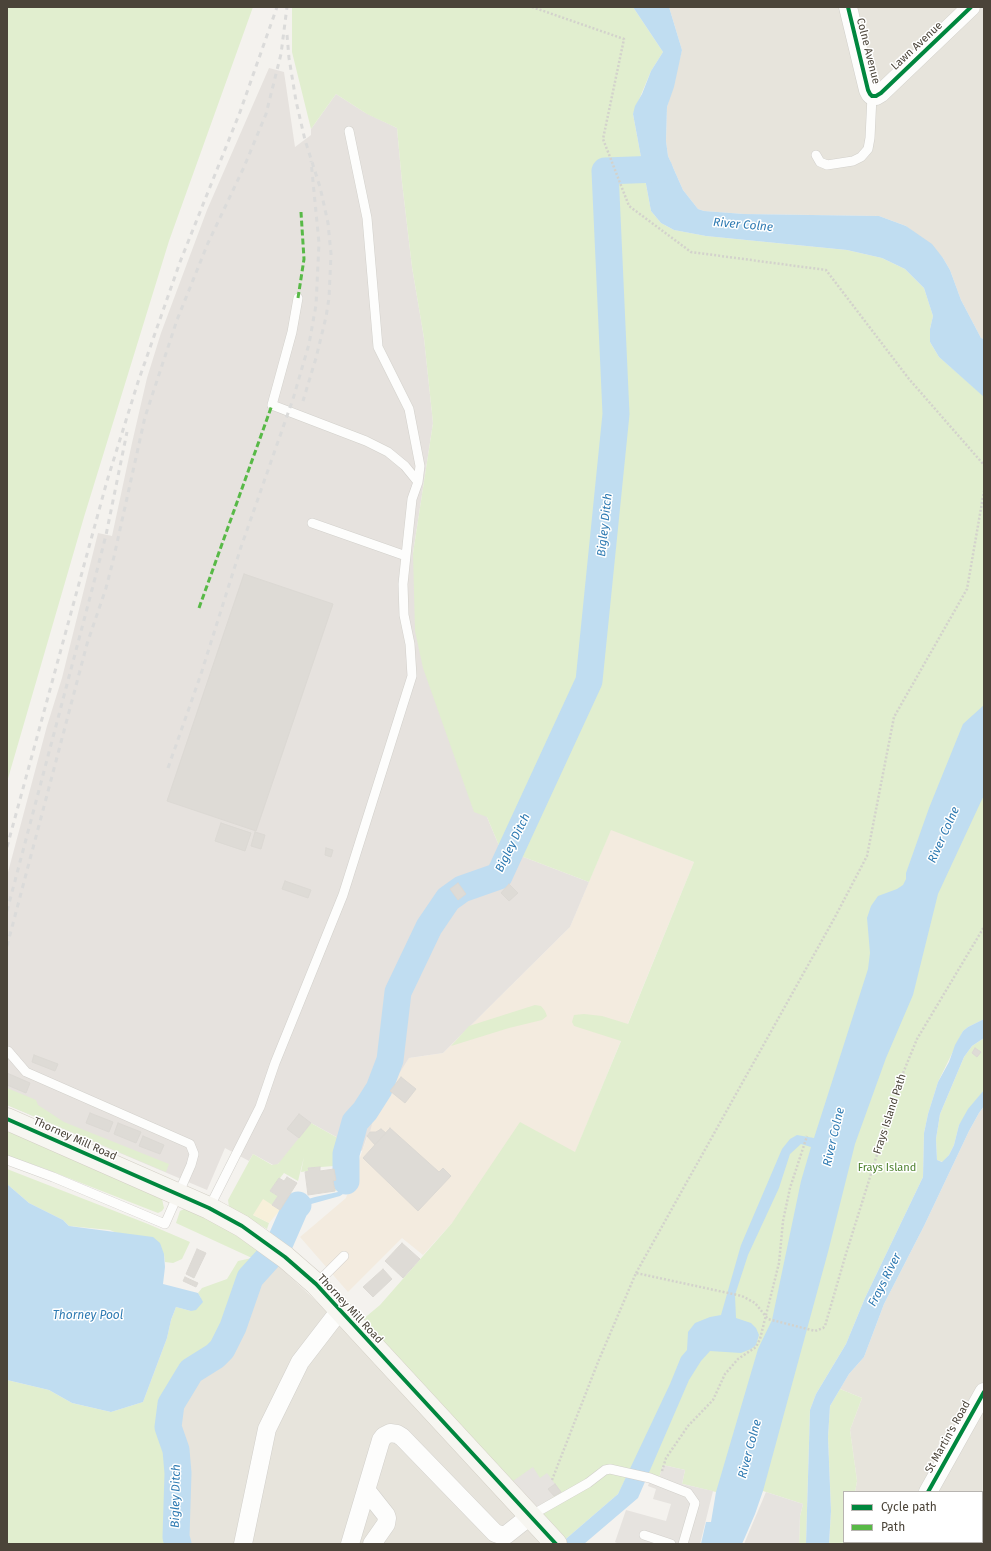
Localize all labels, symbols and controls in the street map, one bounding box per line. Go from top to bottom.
street label: Colne Avenue [853,17,883,85]
street label: Lawn Avenue [889,19,945,73]
water label: River Colne [712,215,774,235]
water label: Bigley Ditch [595,493,615,557]
water label: River Colne [925,805,963,865]
water label: Bigley Ditch [493,811,533,875]
street label: Frays Island Path [871,1072,909,1156]
water label: River Colne [820,1106,848,1168]
street label: Thorney Mill Road [31,1115,119,1163]
park label: Frays Island [858,1161,916,1175]
water label: Frays River [865,1251,905,1309]
street label: Thorney Mill Road [315,1272,385,1346]
water label: Thorney Pool [53,1309,123,1323]
street label: St Martin's Road [923,1398,973,1476]
water label: River Colne [735,1418,765,1480]
water label: Bigley Ditch [168,1464,184,1528]
legend [843,1491,983,1543]
text: Cycle path [881,1500,937,1514]
text: Path [881,1520,905,1534]

